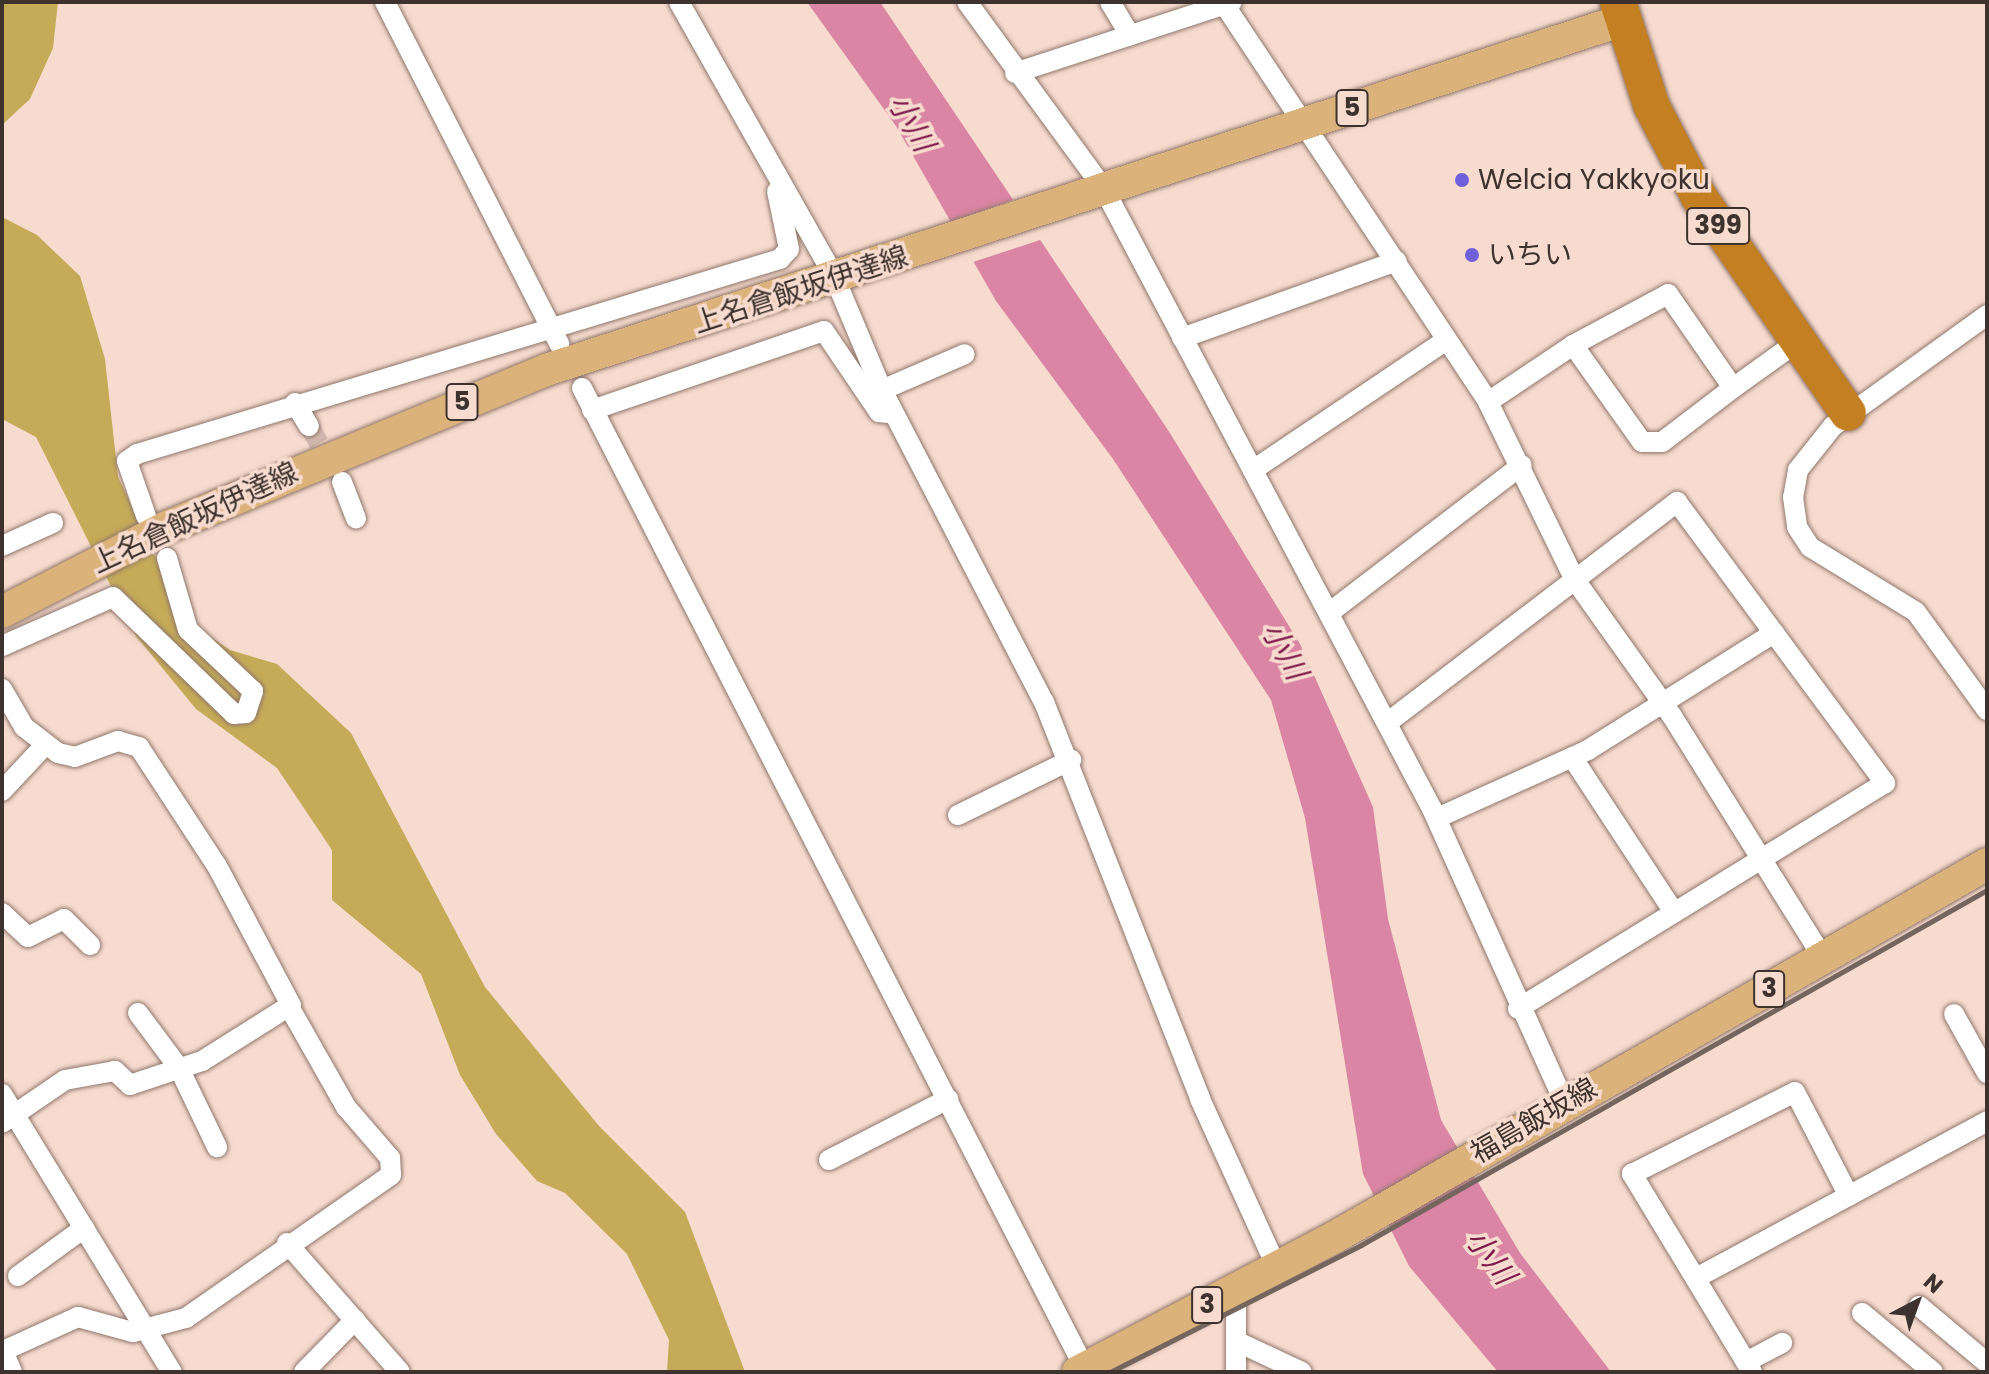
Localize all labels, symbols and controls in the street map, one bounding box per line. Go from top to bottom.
road number: 5 [1334,86,1370,130]
water label: 小川 [880,88,942,158]
place label: Welcia Yakkyoku [1478,163,1710,197]
marker: Welcia Yakkyoku [1453,171,1471,189]
road number: 399 [1686,204,1750,248]
place label: いちい [1488,238,1572,272]
street label: 上名倉飯坂伊達線 [689,239,913,341]
marker: いちい [1463,246,1481,264]
road number: 5 [444,380,480,424]
street label: 上名倉飯坂伊達線 [86,455,304,581]
water label: 小川 [1254,616,1314,686]
road number: 3 [1753,967,1785,1011]
street label: 福島飯坂線 [1465,1071,1603,1171]
water label: 小川 [1458,1222,1522,1292]
north arrow [1877,1262,1957,1342]
text: N [1917,1266,1949,1301]
road number: 3 [1191,1283,1223,1327]

